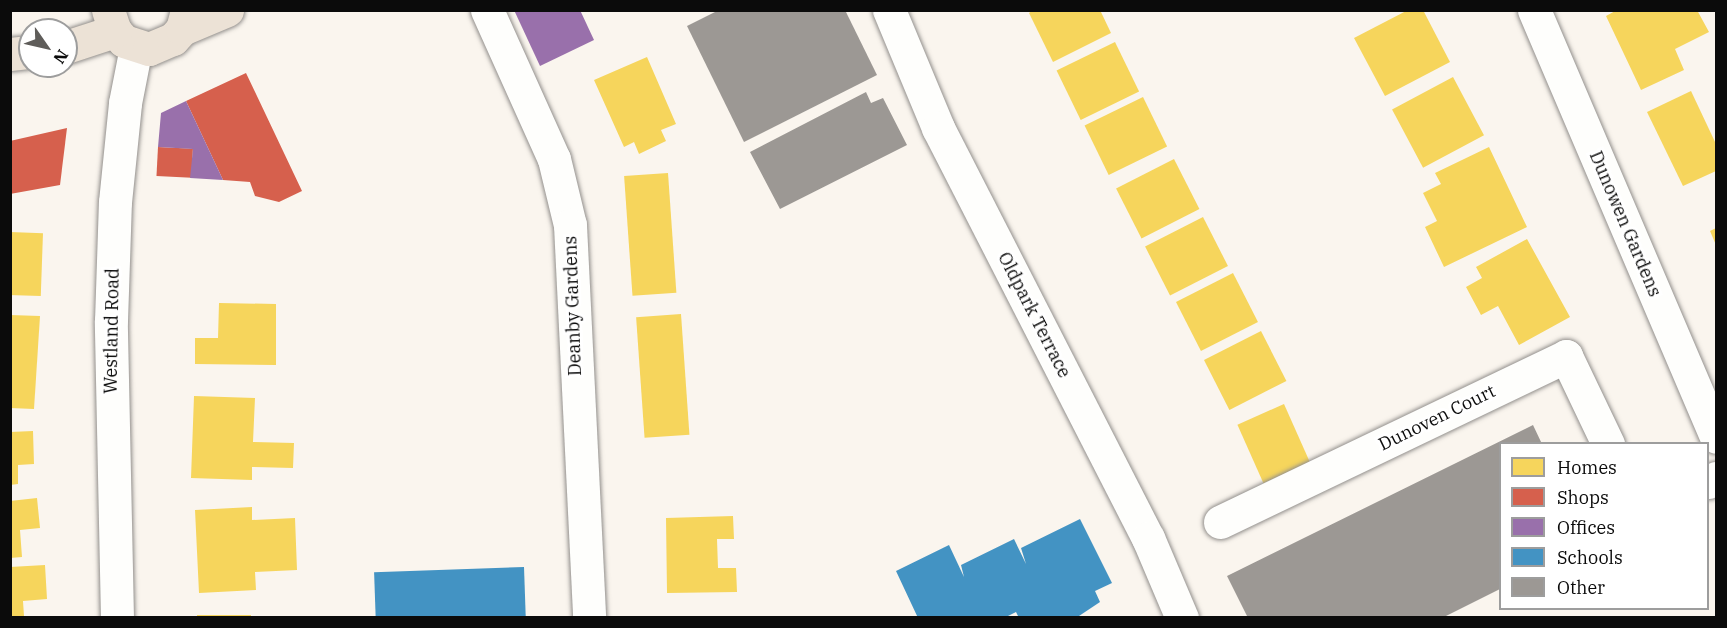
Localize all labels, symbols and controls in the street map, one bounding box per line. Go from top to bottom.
north arrow [18,18,78,78]
text: N [49,46,73,68]
street label: Dunowen Gardens [1585,148,1665,300]
street label: Deanby Gardens [560,236,586,376]
street label: Oldpark Terrace [993,249,1075,381]
street label: Westland Road [100,268,124,394]
street label: Dunoven Court [1375,380,1499,456]
legend [1499,442,1709,610]
text: Homes [1557,456,1617,479]
text: Shops [1557,486,1609,509]
text: Offices [1557,516,1615,539]
text: Schools [1557,546,1623,569]
text: Other [1557,576,1605,599]

